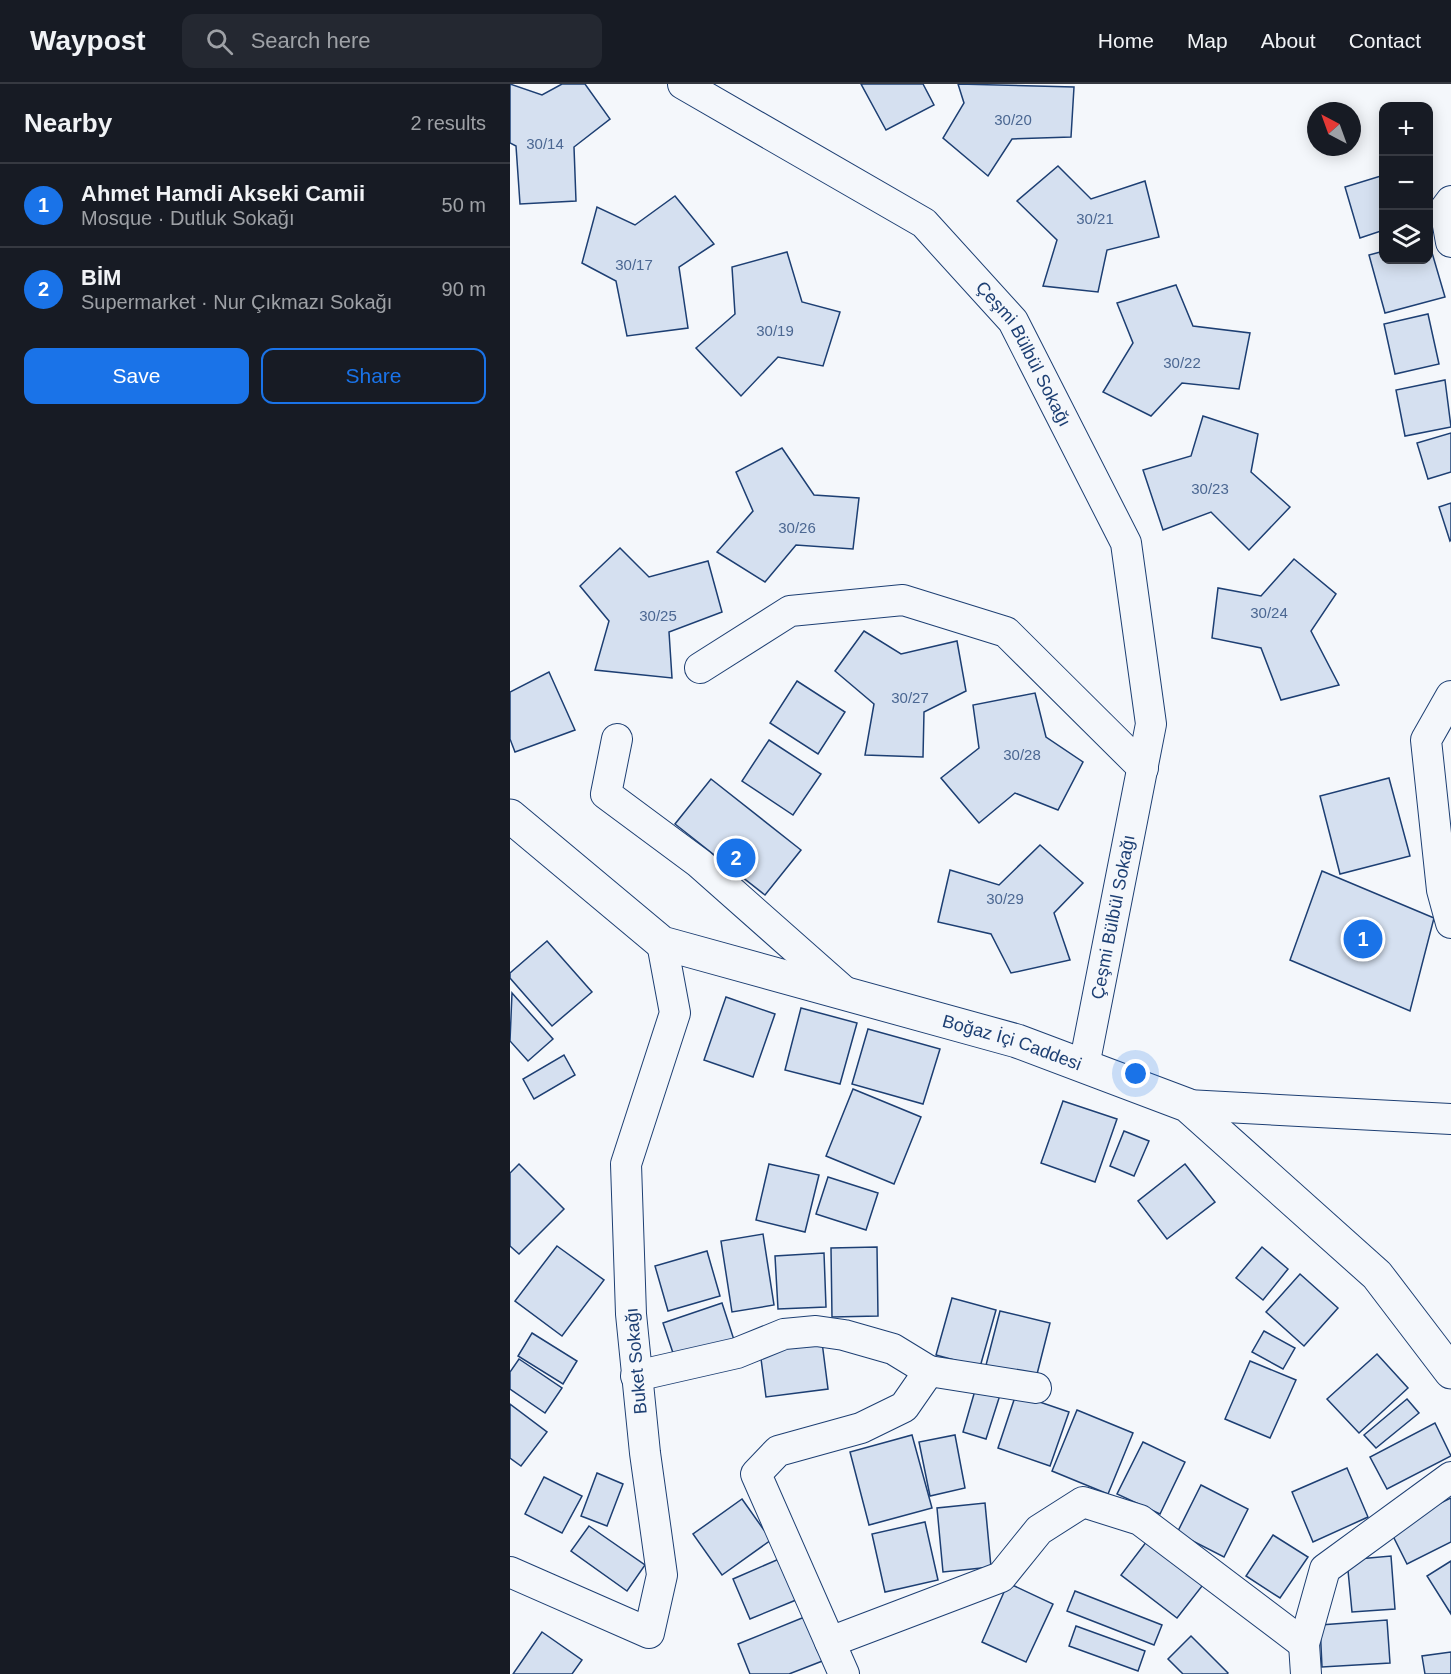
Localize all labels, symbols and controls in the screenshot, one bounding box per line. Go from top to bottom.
search box [182,14,602,68]
text: Waypost [30,25,146,56]
icon: search [203,25,236,58]
text: Search here [251,28,371,53]
text: Home [1098,29,1154,52]
text: Map [1187,29,1228,52]
text: About [1261,29,1316,52]
text: Contact [1349,29,1421,52]
north arrow [1307,102,1361,156]
map controls [1379,102,1433,264]
button: + [1379,102,1433,156]
text: Nearby [24,108,112,138]
house number: 30/20 [994,111,1032,128]
text: 2 results [410,112,486,134]
house number: 30/14 [526,135,564,152]
button: − [1379,156,1433,210]
text: Ahmet Hamdi Akseki Camii [81,181,365,206]
text: 1 [38,194,49,216]
text: 50 m [442,194,486,216]
text: Mosque · Dutluk Sokağı [81,207,294,229]
house number: 30/21 [1076,210,1114,227]
button: layers [1379,210,1433,264]
house number: 30/17 [615,256,653,273]
text: BİM [81,265,121,290]
street label: Çeşmi Bülbül Sokağı [972,277,1075,430]
text: 2 [38,278,49,300]
text: 90 m [442,278,486,300]
text: Supermarket · Nur Çıkmazı Sokağı [81,291,392,313]
house number: 30/19 [756,322,794,339]
button: Save [24,348,249,404]
button: Share [261,348,486,404]
house number: 30/22 [1163,354,1201,371]
house number: 30/23 [1191,480,1229,497]
house number: 30/26 [778,519,816,536]
house number: 30/24 [1250,604,1288,621]
house number: 30/25 [639,607,677,624]
house number: 30/27 [891,689,929,706]
house number: 30/28 [1003,746,1041,763]
street label: Çeşmi Bülbül Sokağı [1087,833,1139,1001]
pin: 2 [716,836,756,880]
house number: 30/29 [986,890,1024,907]
pin: 1 [1344,916,1382,962]
street label: Boğaz İçi Caddesi [940,1011,1084,1074]
your location [1121,1059,1150,1088]
street label: Buket Sokağı [621,1307,651,1415]

